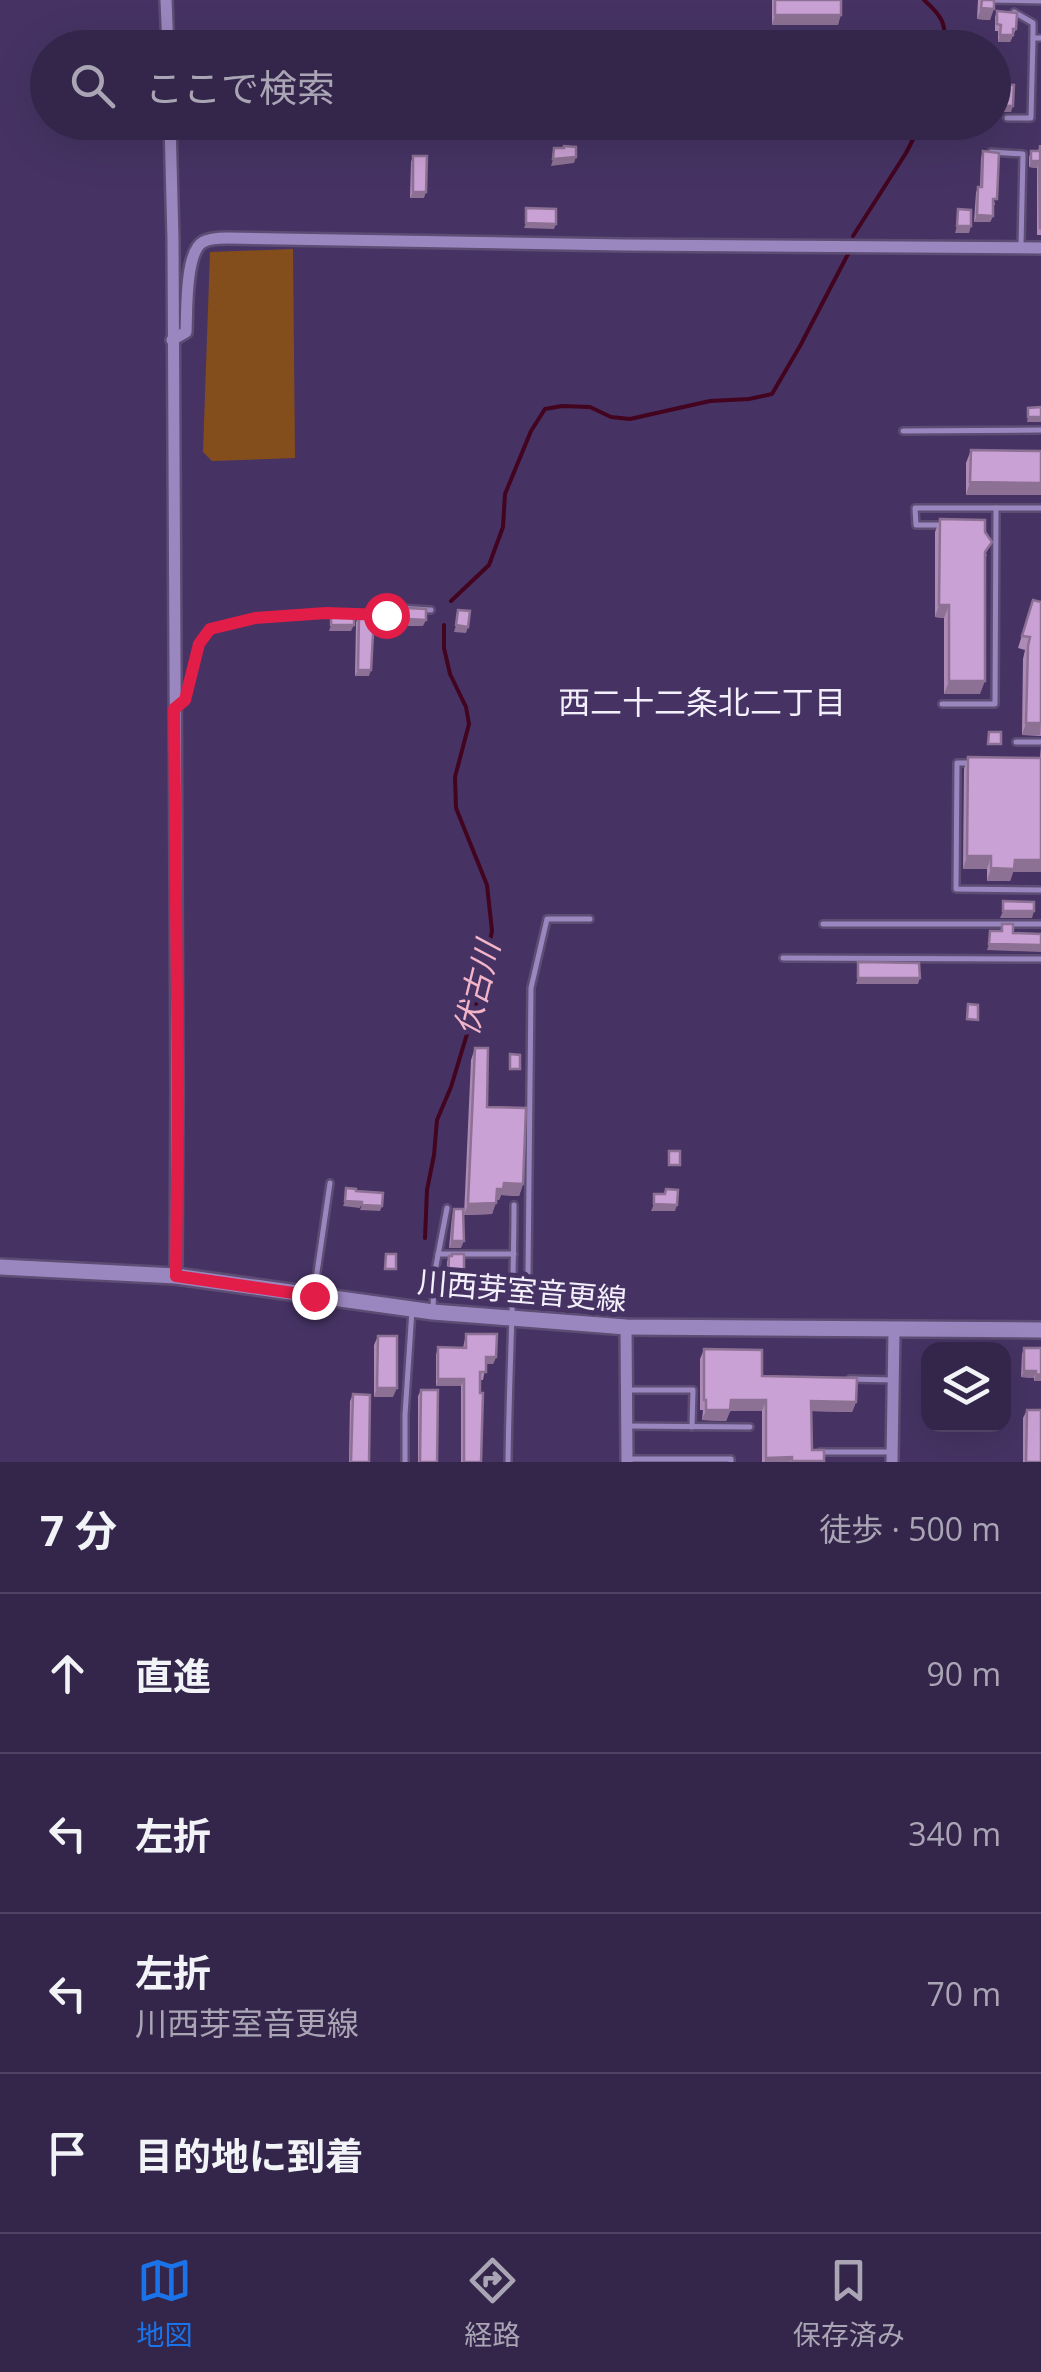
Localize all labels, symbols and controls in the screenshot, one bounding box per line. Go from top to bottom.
search box [30,30,1011,140]
icon: search [65,58,120,113]
text: ここで検索 [145,61,335,113]
route start [364,593,410,639]
district label: 西二十二条北二丁目 [558,680,846,723]
water label: 伏古川 [444,933,509,1040]
street label: 川西芽室音更線 [416,1260,628,1320]
route end [292,1274,338,1320]
map controls [921,1342,1011,1432]
button: layers [921,1342,1011,1432]
text: 7 分 [40,1501,117,1558]
text: 徒歩 · 500 m [819,1507,1001,1550]
icon: ahead [40,1646,95,1701]
text: 直進 [135,1649,211,1701]
text: 90 m [926,1652,1001,1695]
icon: left [40,1806,95,1861]
text: 左折 [135,1809,211,1861]
text: 340 m [908,1812,1001,1855]
text: 左折 [135,1946,211,1998]
icon: left [40,1966,95,2021]
text: 70 m [926,1972,1001,2015]
text: 川西芽室音更線 [135,2001,359,2044]
icon: arrive [40,2126,95,2181]
text: 目的地に到着 [135,2129,363,2181]
tab: 地図 [136,2253,192,2353]
tab: 経路 [464,2253,521,2353]
tab: 保存済み [793,2253,905,2353]

